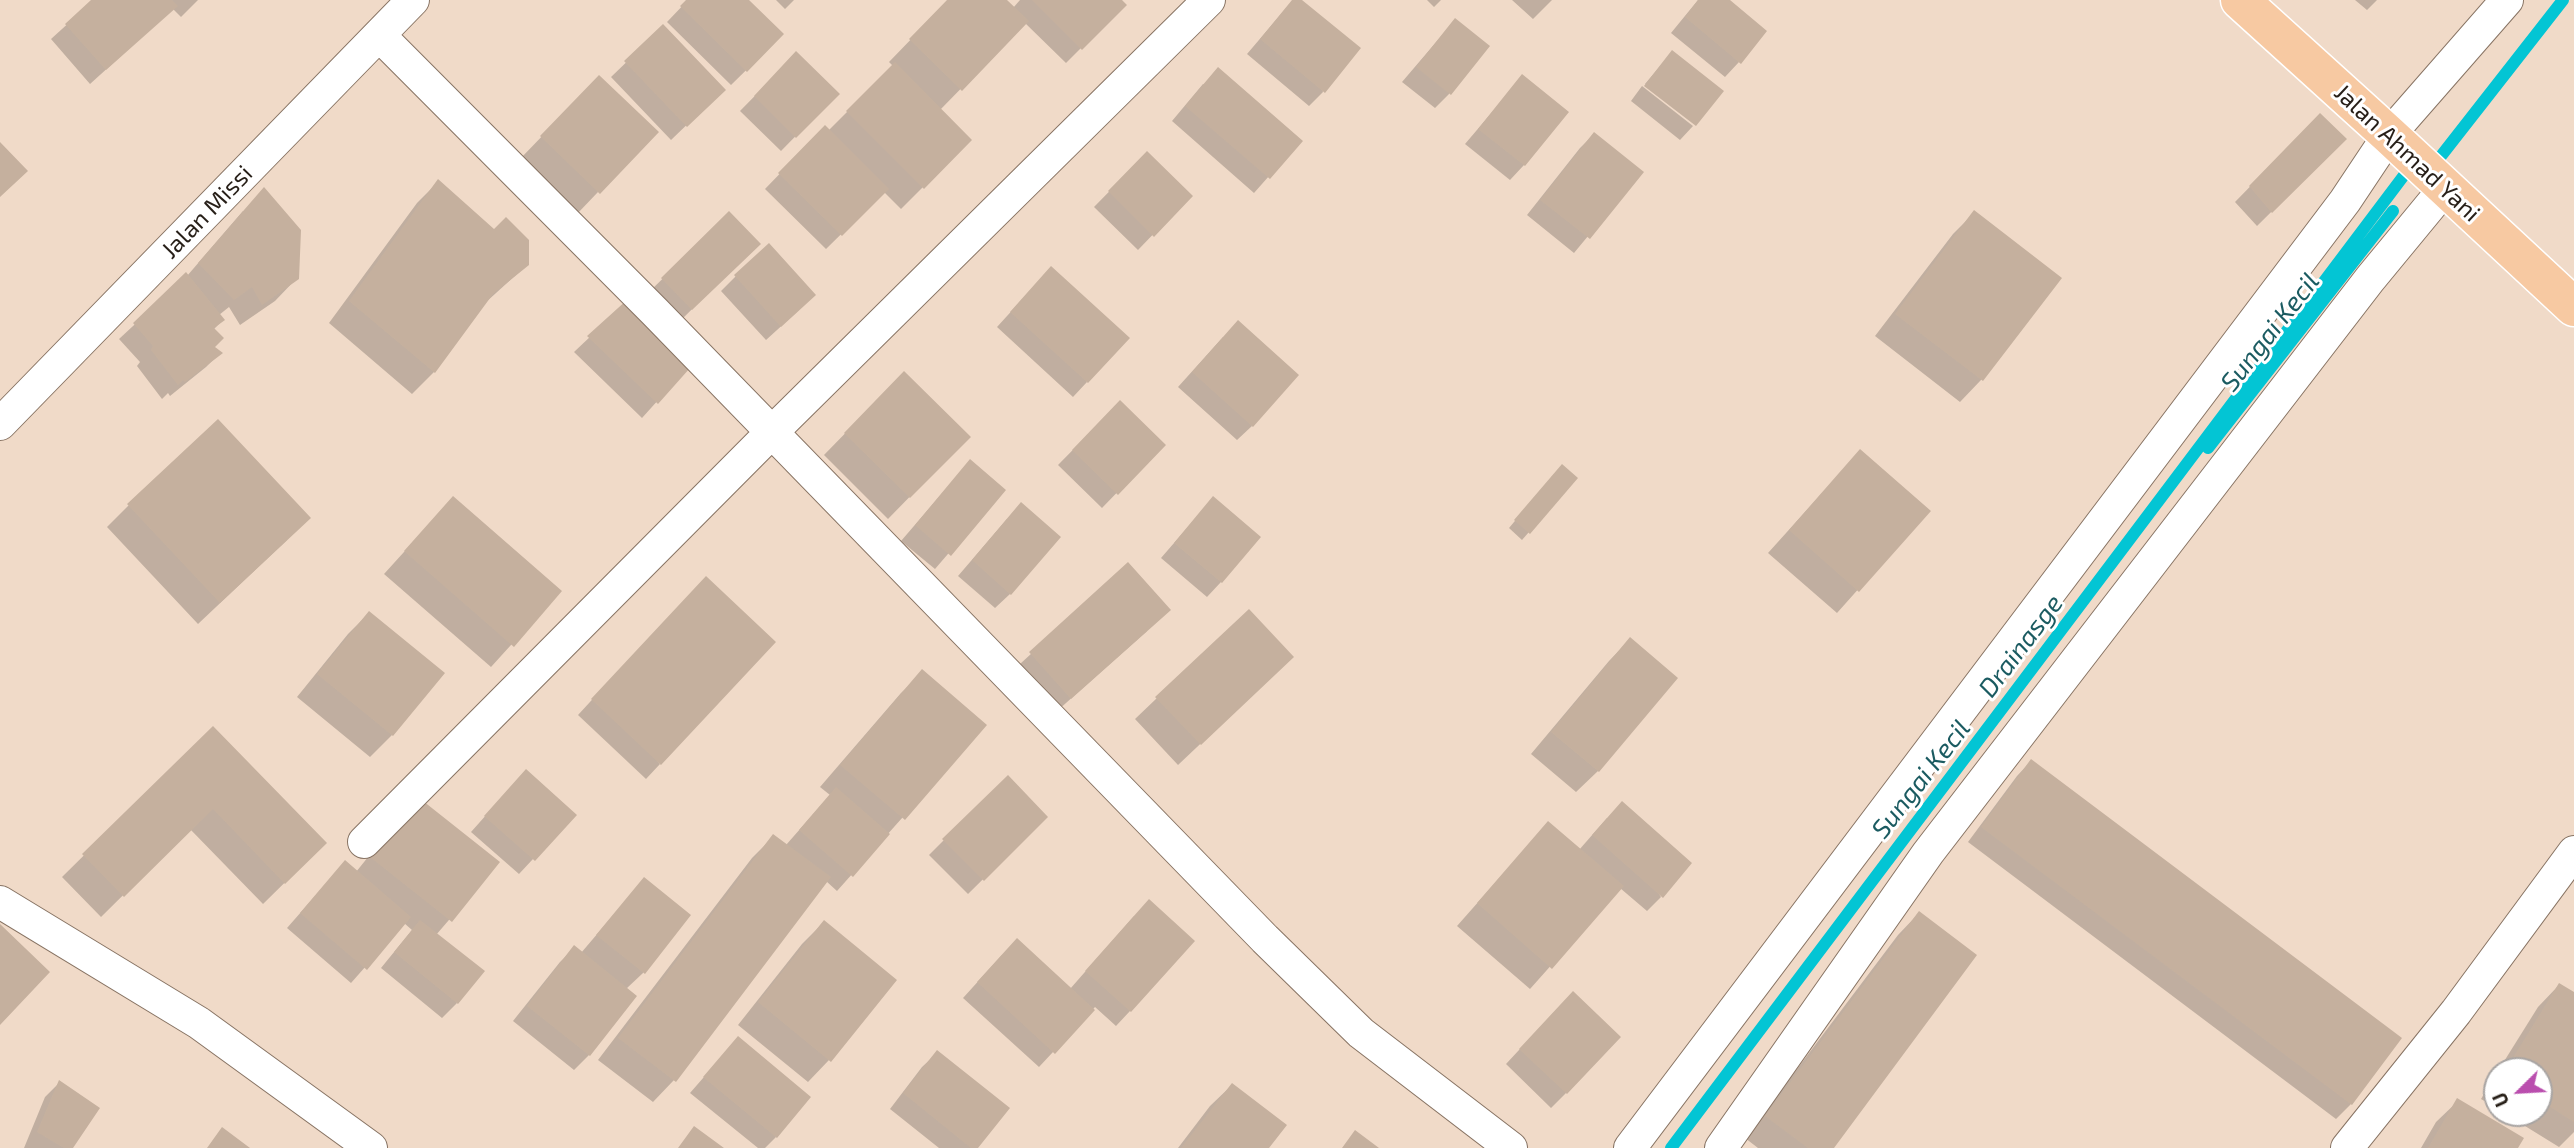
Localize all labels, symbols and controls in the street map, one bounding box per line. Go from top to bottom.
street label: Jalan Ahmad Yani [2328,78,2486,228]
street label: Jalan Missi [156,159,258,265]
water label: Sungai Kecil [2214,267,2326,397]
water label: Drainasge [1972,588,2070,704]
water label: Sungai Kecil [1865,714,1977,844]
north arrow [2483,1057,2553,1127]
text: U [2487,1089,2513,1111]

